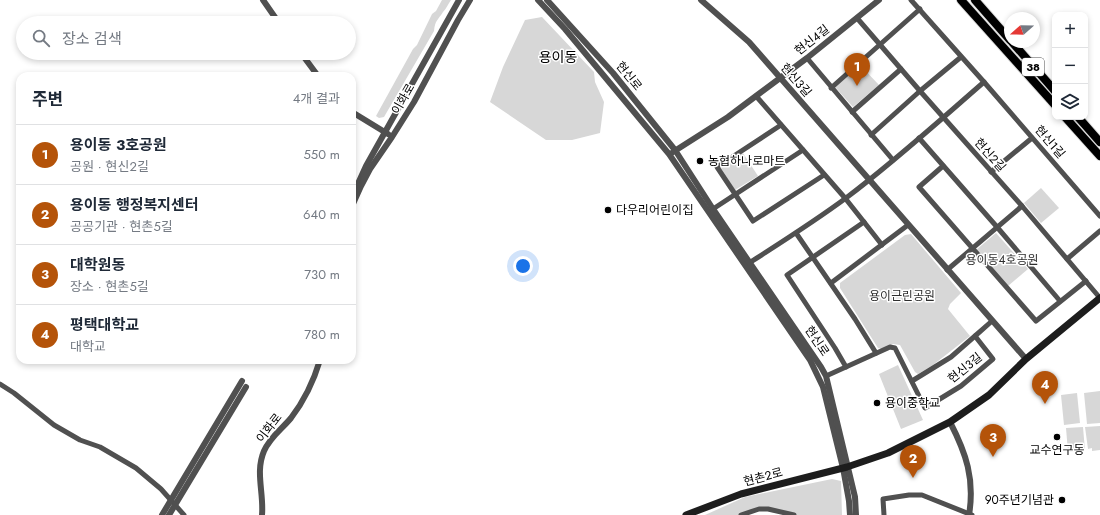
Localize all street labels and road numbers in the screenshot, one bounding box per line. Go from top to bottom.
street label: 현신4길 [791,21,833,59]
street label: 현신로 [612,57,646,95]
road number: 38 [1022,58,1044,76]
street label: 현신3길 [776,59,816,101]
street label: 이화로 [387,80,419,118]
street label: 현신1길 [1031,122,1069,162]
street label: 현신2길 [970,134,1010,176]
street label: 현신로 [800,322,834,360]
street label: 현신3길 [944,349,986,387]
street label: 이화로 [252,409,286,447]
street label: 현촌2로 [741,463,785,491]

